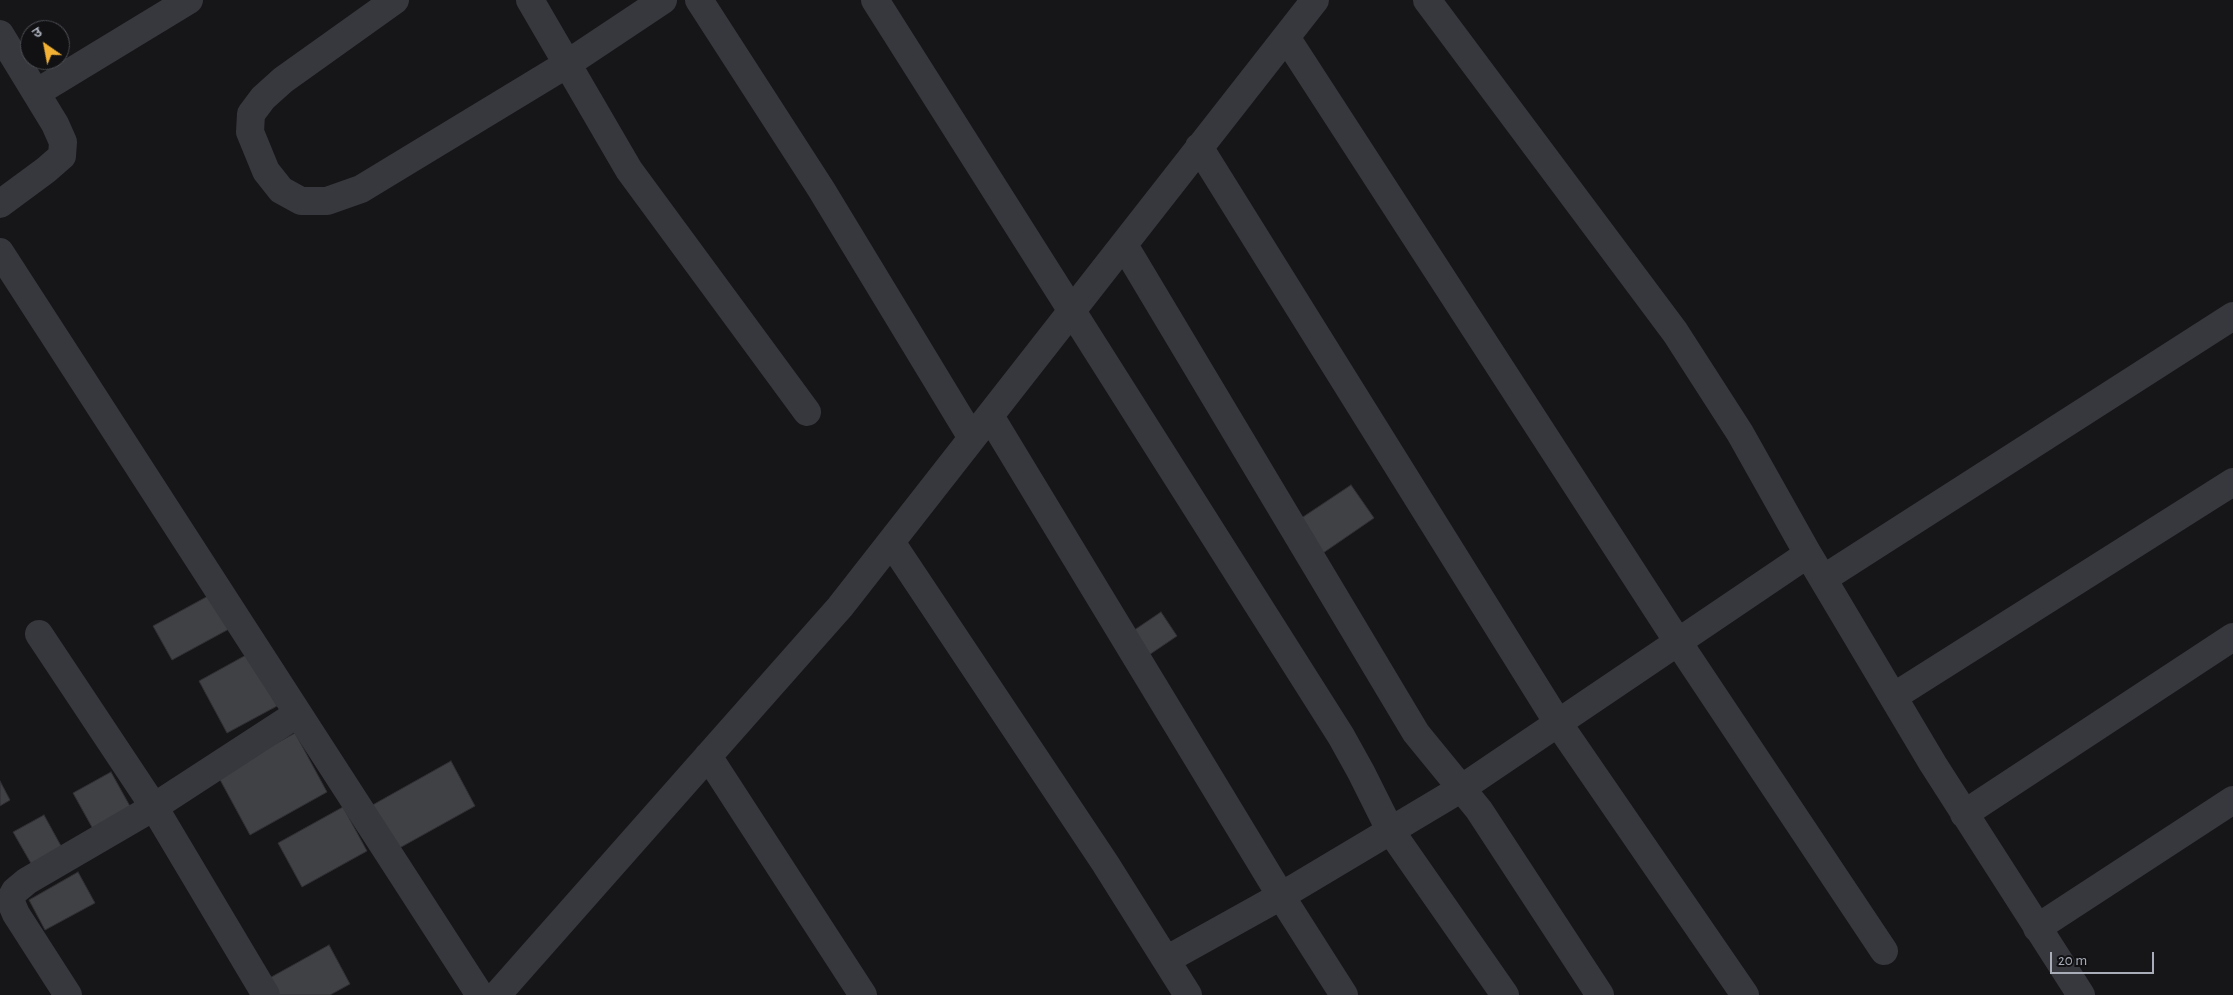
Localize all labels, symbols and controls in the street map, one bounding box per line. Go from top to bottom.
north arrow [20,20,70,70]
text: उ [30,25,45,41]
scale bar [2053,942,2157,974]
text: 20 m [2058,953,2087,968]

